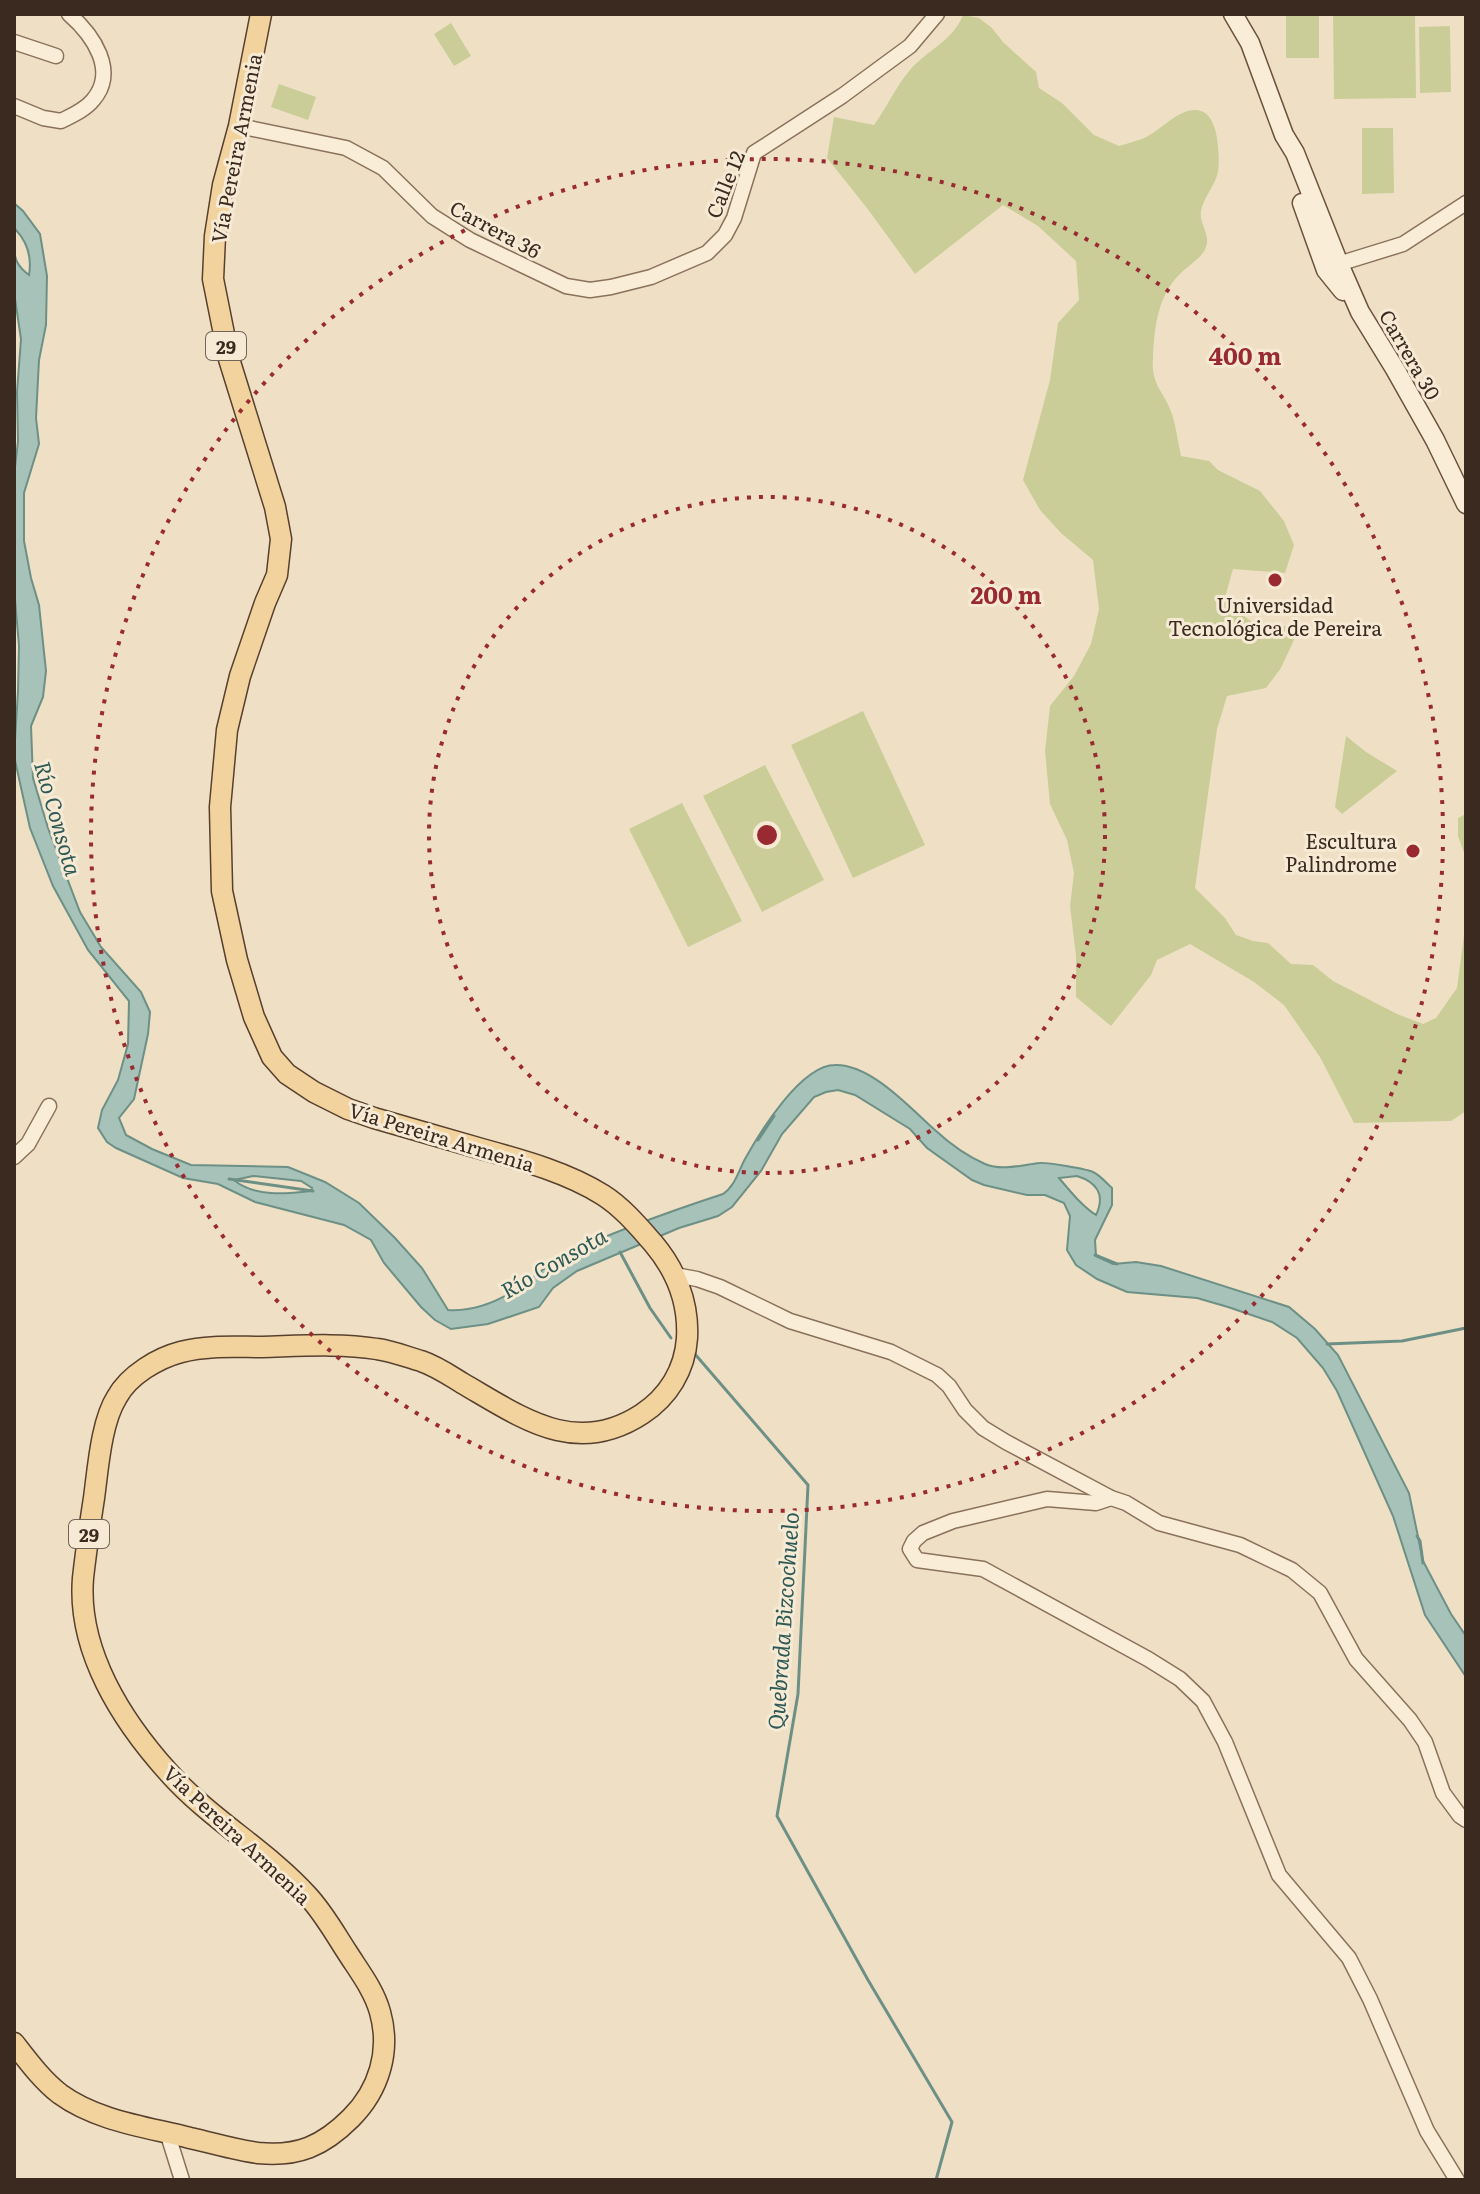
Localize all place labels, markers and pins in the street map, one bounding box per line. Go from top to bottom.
marker: Universidad Tecnológica de Pereira [1266,571,1284,589]
place label: Universidad Tecnológica de Pereira [1168,589,1382,642]
centre of rings [753,821,781,849]
place label: Escultura Palindrome [1285,825,1397,878]
marker: Escultura Palindrome [1404,842,1422,860]

